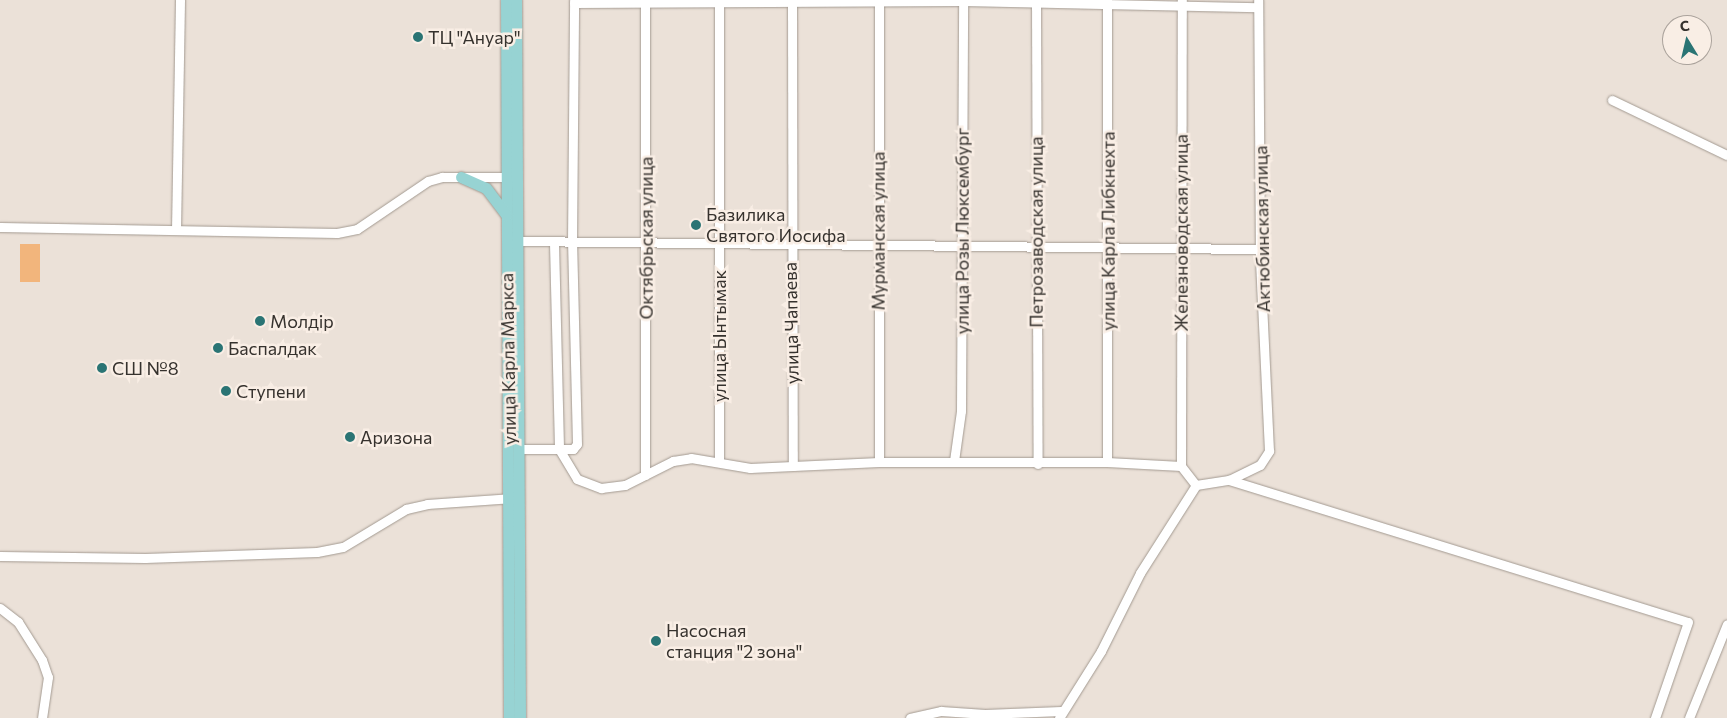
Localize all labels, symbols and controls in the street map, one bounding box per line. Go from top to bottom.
north arrow [1662,15,1712,65]
text: С [1679,17,1691,35]
place label: ТЦ "Ануар" [428,26,521,48]
marker: ТЦ "Ануар" [412,31,424,43]
street label: улица Розы Люксембург [951,128,973,334]
street label: улица Карла Либкнехта [1097,131,1119,331]
street label: Железноводская улица [1170,134,1192,332]
street label: Петрозаводская улица [1025,136,1047,328]
street label: Актюбинская улица [1250,145,1274,313]
street label: Мурманская улица [867,152,889,310]
street label: Октябрьская улица [635,157,657,319]
place label: Базилика Святого Иосифа [706,204,845,246]
marker: Базилика Святого Иосифа [690,219,702,231]
street label: улица Чапаева [779,262,803,384]
street label: улица Ынтымак [708,270,730,402]
street label: улица Карла Маркса [496,273,520,445]
place label: Молдiр [270,310,334,332]
marker: Молдiр [254,315,266,327]
place label: Баспалдак [228,337,317,359]
marker: Баспалдак [212,342,224,354]
place label: СШ №8 [112,357,179,379]
marker: СШ №8 [96,362,108,374]
place label: Ступени [236,380,306,402]
marker: Ступени [220,385,232,397]
place label: Аризона [360,426,432,448]
marker: Аризона [344,431,356,443]
place label: Насосная станция "2 зона" [666,620,802,662]
marker: Насосная станция "2 зона" [650,635,662,647]

